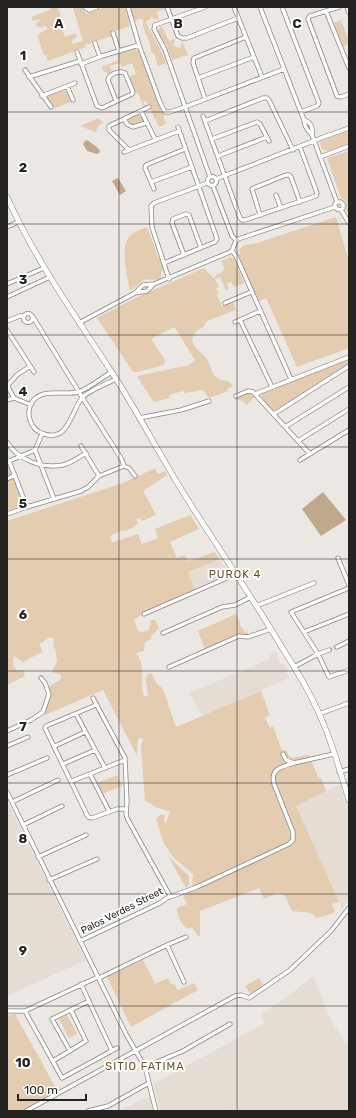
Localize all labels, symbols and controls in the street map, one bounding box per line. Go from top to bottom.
text: A [54,16,64,31]
text: B [173,16,183,31]
text: C [292,16,302,31]
text: 1 [20,48,26,63]
text: 2 [19,160,27,175]
text: 3 [19,272,28,287]
text: 4 [19,384,28,399]
text: 5 [19,496,27,511]
district label: PUROK 4 [209,568,261,581]
text: 6 [19,607,28,622]
text: 7 [19,719,27,734]
text: 8 [19,831,28,846]
street label: Palos Verdes Street [79,885,165,937]
text: 9 [19,943,27,958]
text: 10 [15,1055,31,1070]
district label: SITIO FATIMA [105,1060,185,1073]
scale bar [18,1076,86,1102]
text: 100 m [24,1083,58,1097]

